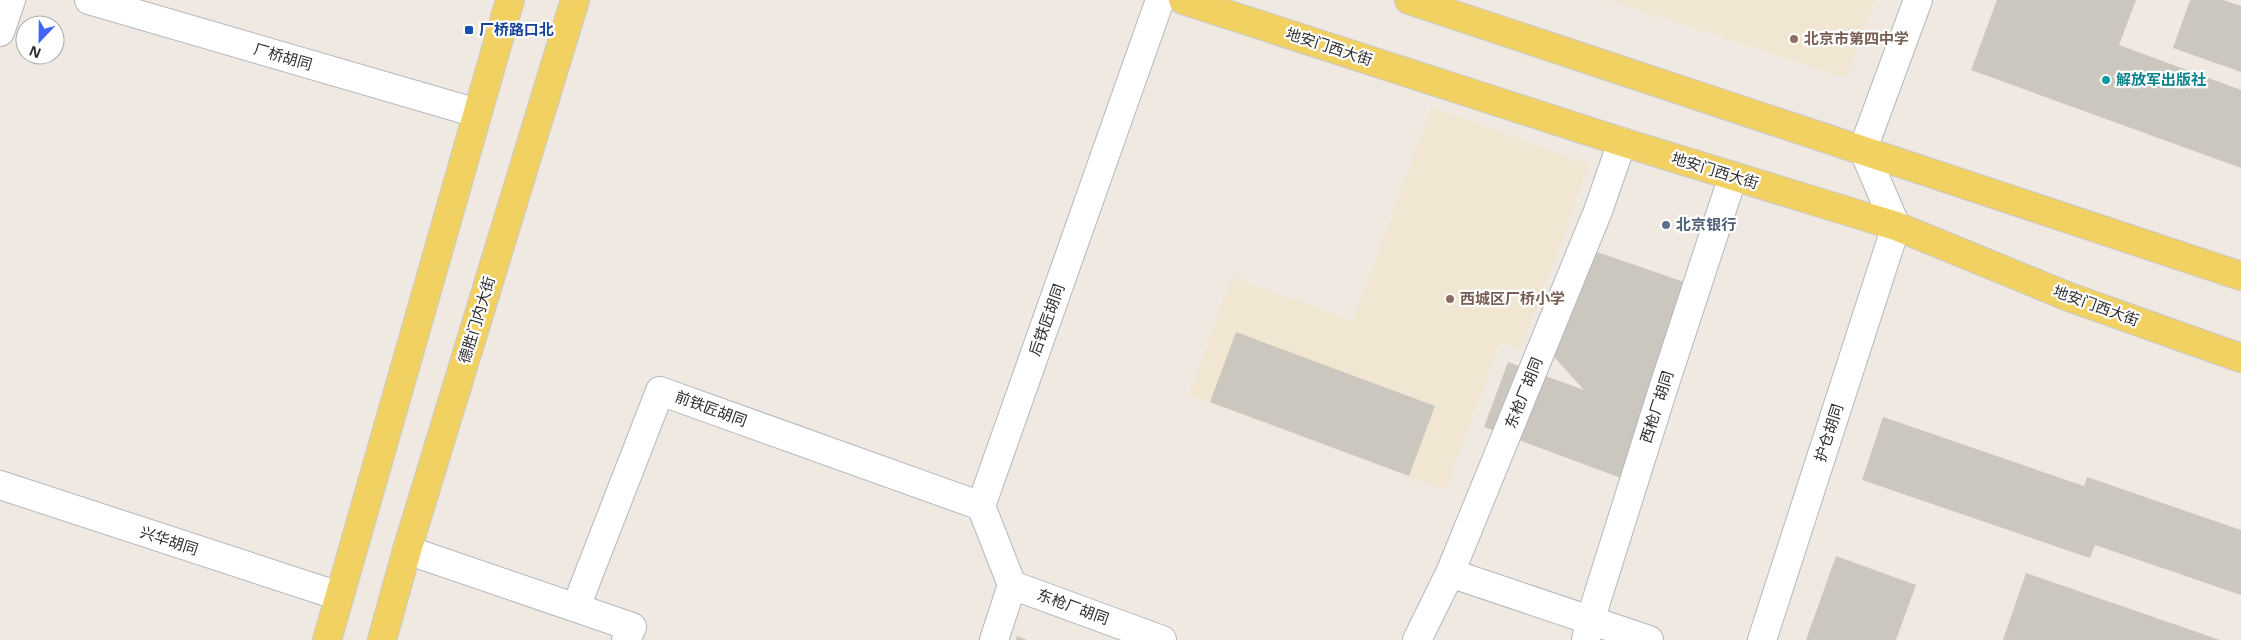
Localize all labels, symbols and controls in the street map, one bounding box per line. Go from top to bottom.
north arrow [15,15,65,65]
place label: 厂桥路口北 [479,19,554,39]
street label: 地安门西大街 [1283,23,1375,69]
marker: 厂桥路口北 [463,24,475,36]
place label: 北京市第四中学 [1804,28,1909,48]
marker: 北京市第四中学 [1788,33,1800,45]
street label: 厂桥胡同 [252,38,315,74]
text: N [26,42,44,63]
place label: 解放军出版社 [2116,69,2206,89]
marker: 解放军出版社 [2100,74,2112,86]
street label: 地安门西大街 [1669,147,1761,193]
place label: 北京银行 [1676,214,1736,234]
marker: 北京银行 [1660,219,1672,231]
street label: 德胜门内大街 [453,274,499,366]
street label: 地安门西大街 [2051,280,2142,330]
street label: 后铁匠胡同 [1024,281,1068,358]
place label: 西城区厂桥小学 [1460,288,1565,308]
marker: 西城区厂桥小学 [1444,293,1456,305]
street label: 东枪厂胡同 [1500,354,1546,431]
street label: 西枪厂胡同 [1635,368,1677,445]
street label: 前铁匠胡同 [673,386,750,430]
street label: 护仓胡同 [1809,401,1847,464]
street label: 兴华胡同 [138,521,201,559]
street label: 东枪厂胡同 [1035,584,1112,628]

